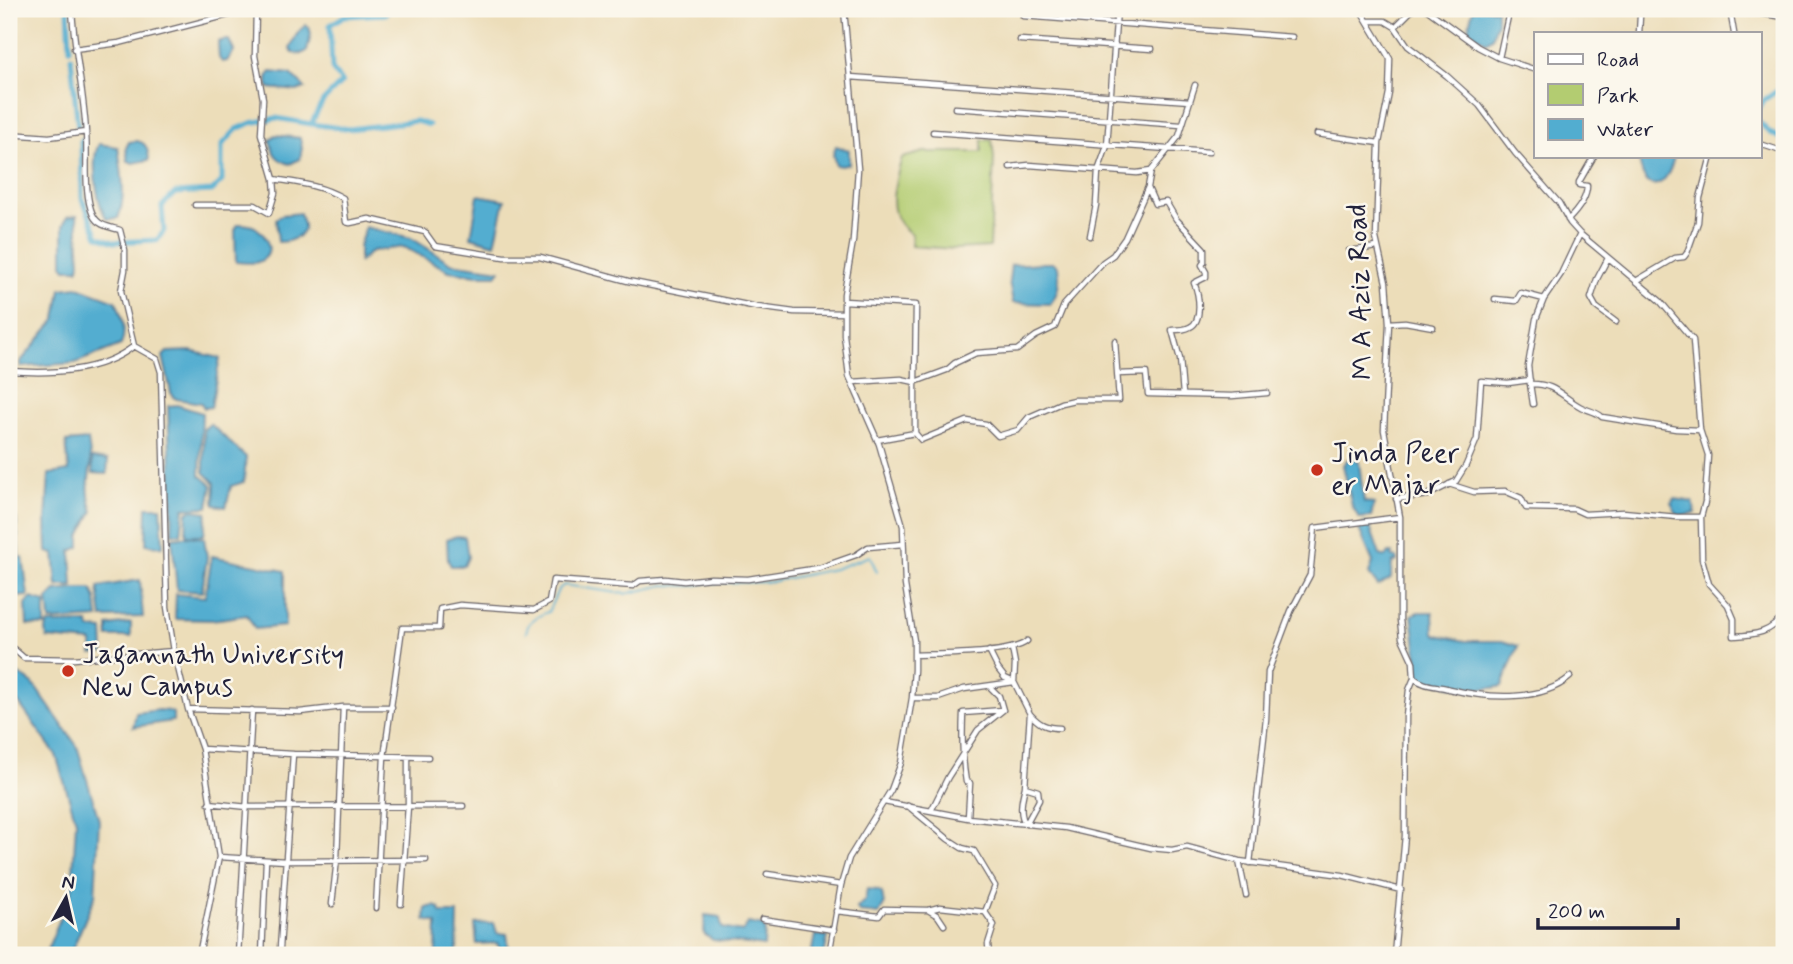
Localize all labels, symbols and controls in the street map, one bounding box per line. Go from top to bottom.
legend [1534,32,1762,158]
text: Road [1597,46,1639,74]
text: Park [1597,82,1639,110]
text: Water [1597,116,1653,144]
street label: M A Aziz Road [1339,203,1383,381]
place label: Jinda Peer er Majar [1331,436,1459,505]
marker: Jinda Peer er Majar [1309,462,1325,478]
place label: Jagannath University New Campus [82,637,344,706]
marker: Jagannath University New Campus [60,663,76,679]
north arrow [32,862,102,932]
text: N [60,869,76,896]
scale bar [1538,887,1678,931]
text: 200 m [1548,898,1605,926]

